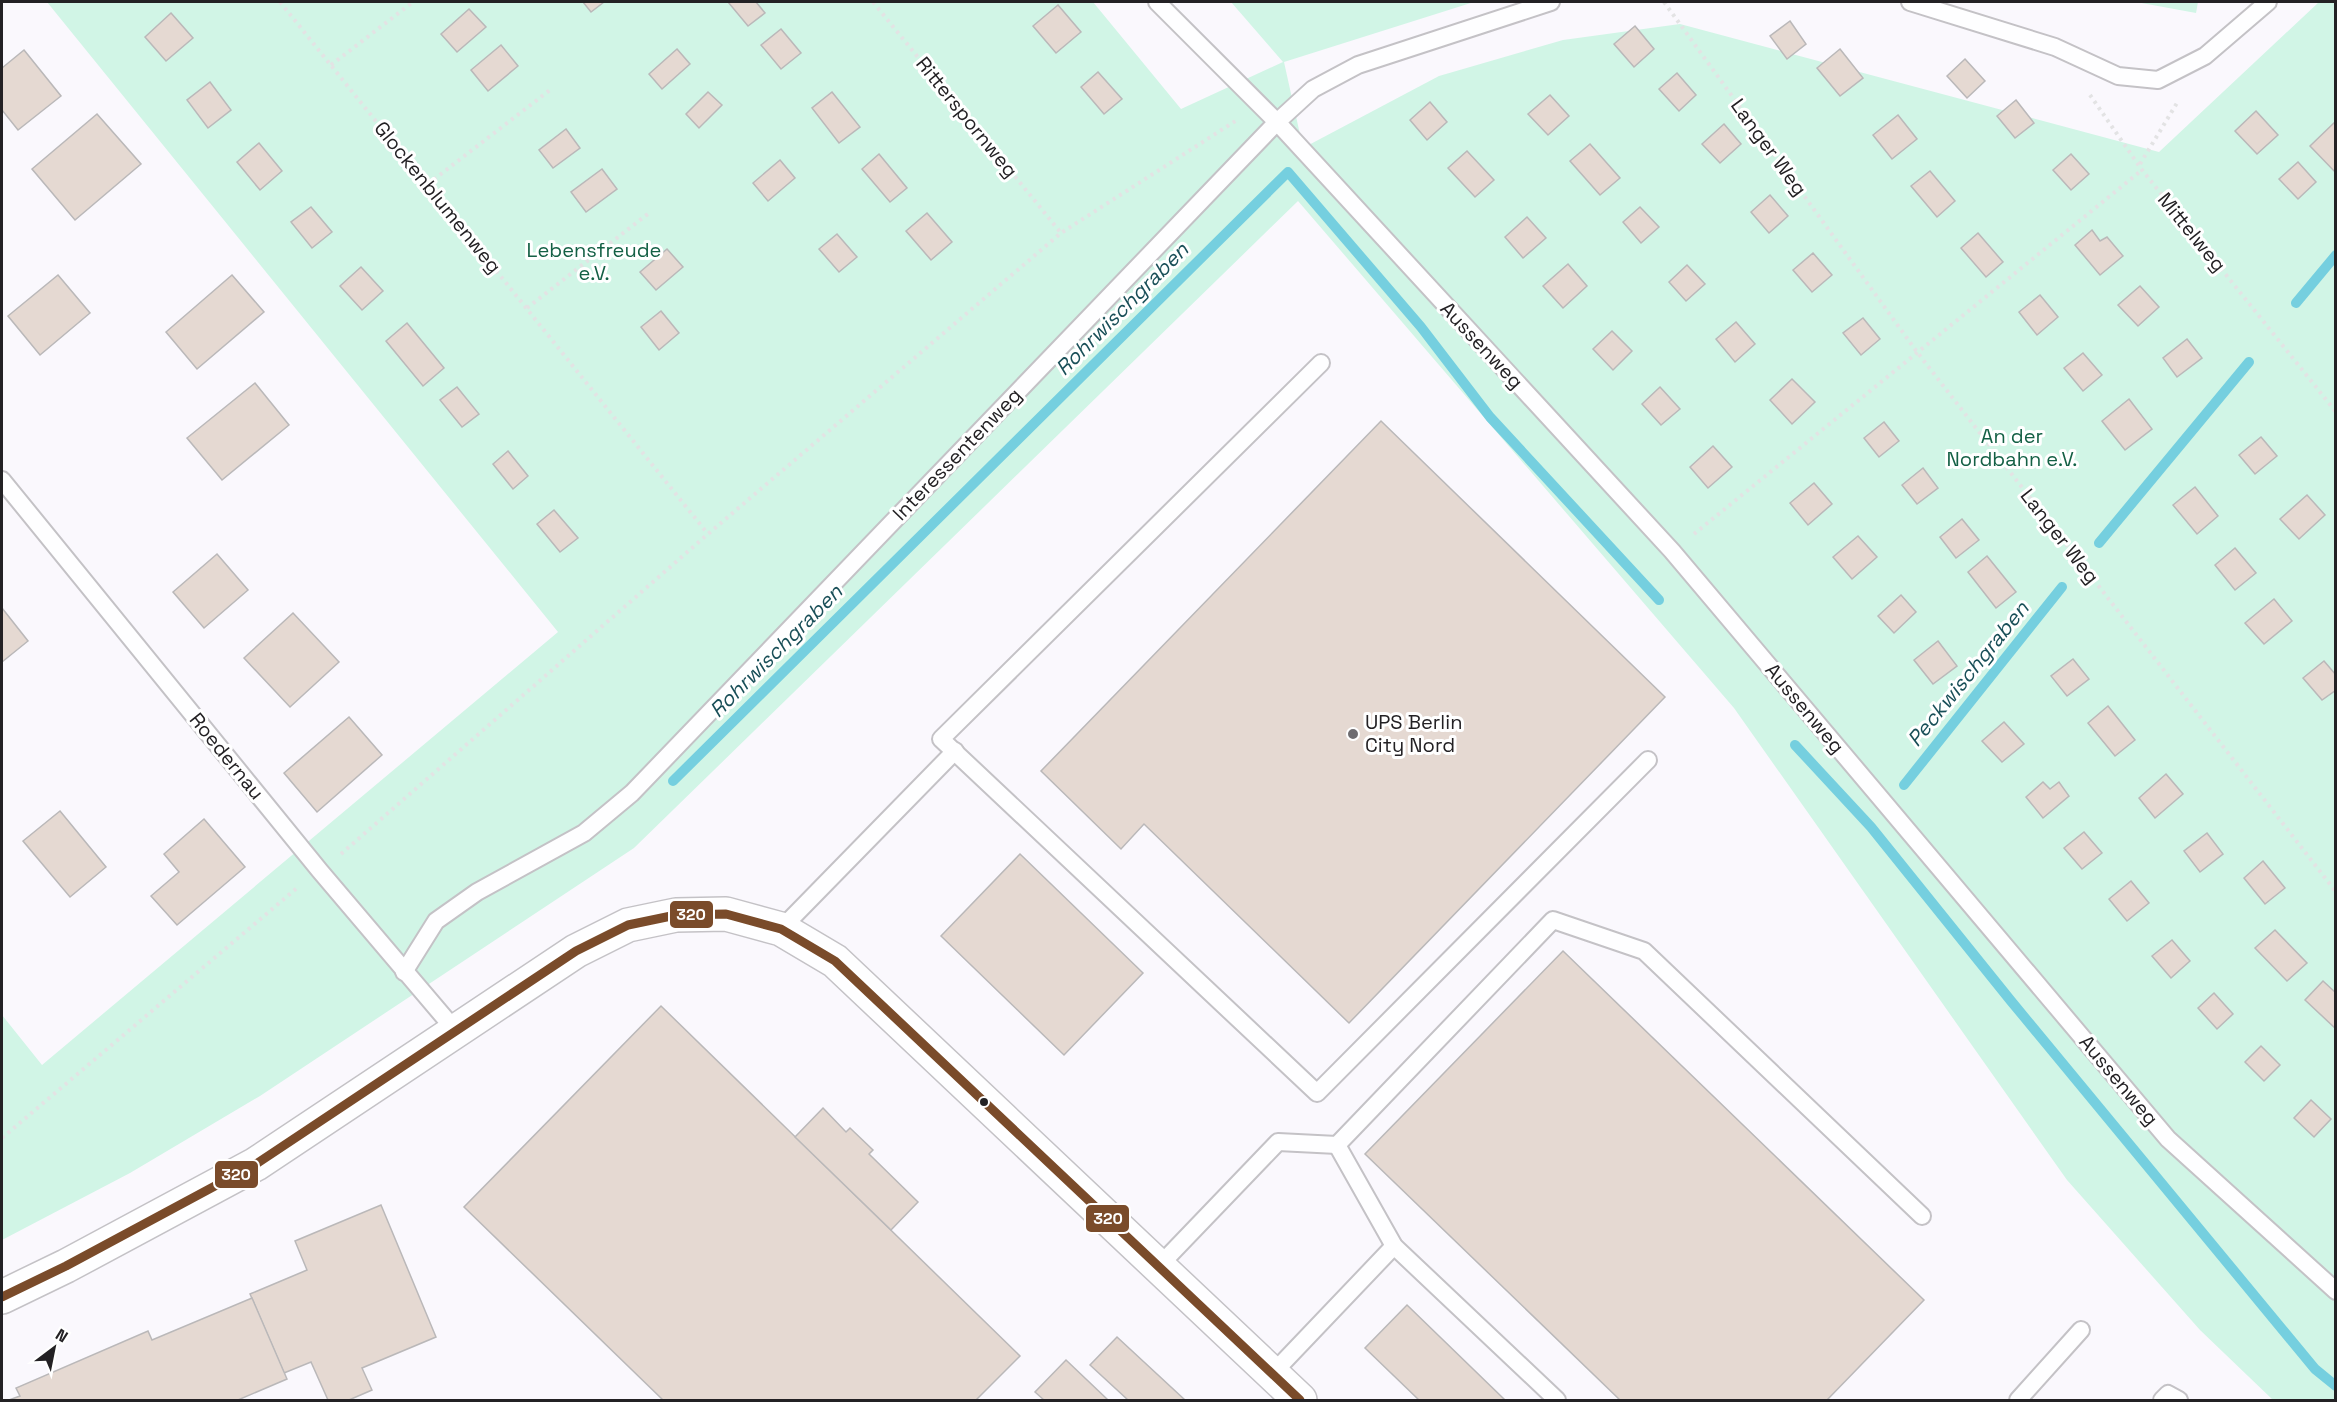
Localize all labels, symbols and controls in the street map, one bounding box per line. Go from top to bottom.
street label: Ritterspornweg [910,51,1024,183]
street label: Langer Weg [1725,93,1813,201]
street label: Glockenblumenweg [369,116,507,278]
street label: Mittelweg [2152,187,2232,277]
water label: Rohrwischgraben [1049,236,1195,381]
park label: Lebensfreude e.V. [527,237,661,286]
street label: Aussenweg [1435,296,1529,394]
street label: Interessentenweg [887,382,1027,526]
park label: An der Nordbahn e.V. [1947,423,2077,472]
street label: Langer Weg [2015,483,2105,589]
water label: Rohrwischgraben [703,578,849,723]
water label: Peckwischgraben [1901,595,2035,752]
street label: Aussenweg [1760,657,1850,759]
street label: Roedernau [184,707,270,805]
place label: UPS Berlin City Nord [1365,709,1462,758]
marker: UPS Berlin City Nord [1346,727,1360,741]
line badge: 320 [669,900,714,929]
text: 320 [676,904,706,925]
street label: Aussenweg [2074,1029,2164,1131]
unlabelled marker [978,1096,990,1108]
line badge: 320 [214,1160,259,1189]
text: 320 [221,1164,251,1185]
line badge: 320 [1085,1204,1130,1233]
text: 320 [1093,1208,1123,1229]
north arrow [24,1318,84,1378]
text: N [52,1324,72,1347]

